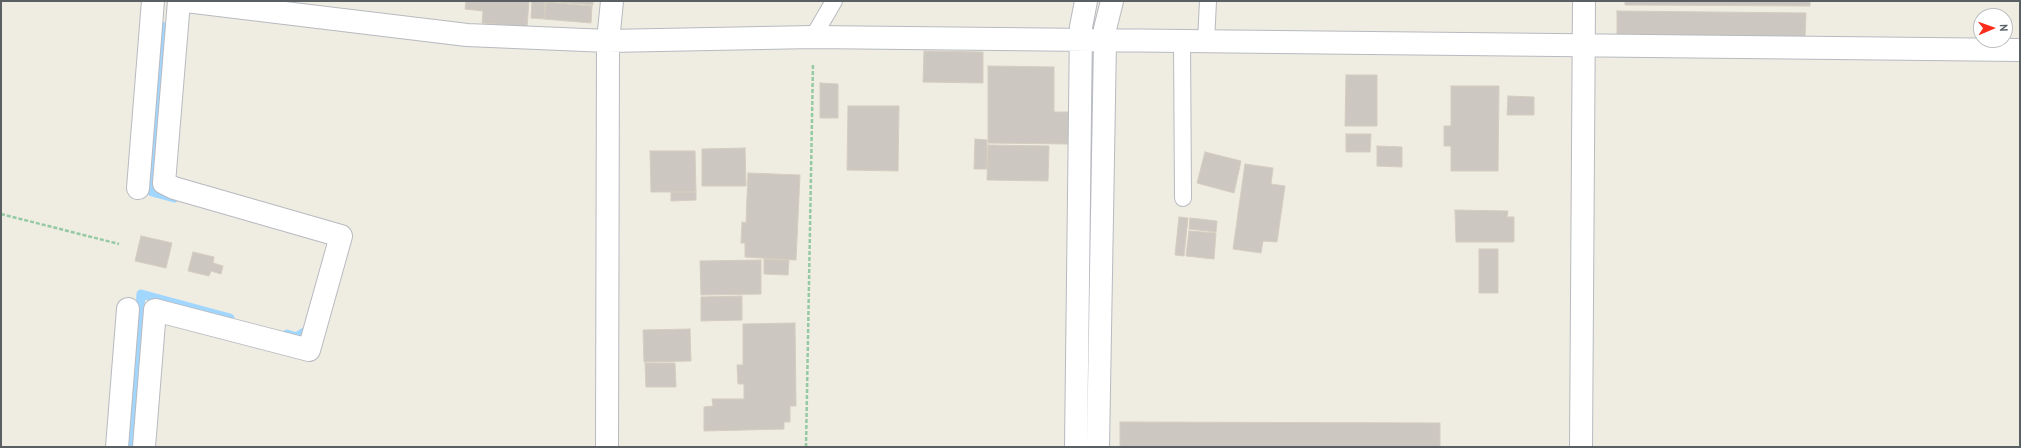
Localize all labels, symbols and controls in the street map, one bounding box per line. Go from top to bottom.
north arrow [1973,8,2013,48]
text: N [1997,24,2011,31]

